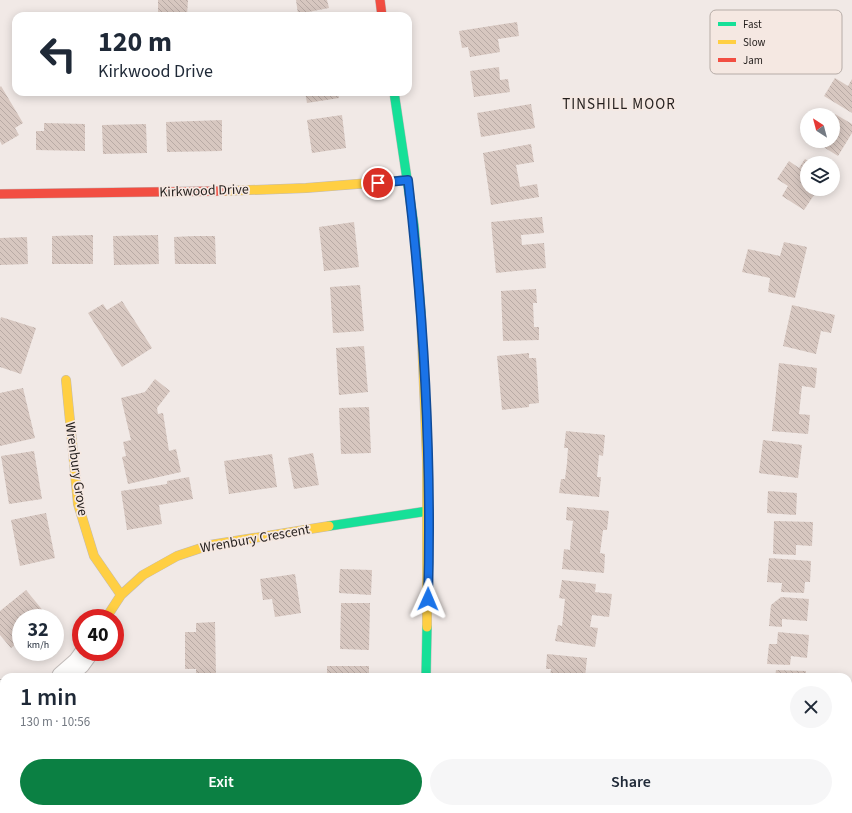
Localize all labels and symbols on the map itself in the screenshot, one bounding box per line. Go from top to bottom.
legend [710,10,842,74]
text: Fast [743,17,762,32]
text: Slow [743,35,766,50]
text: Jam [743,53,763,68]
district label: TINSHILL MOOR [562,94,676,115]
north arrow [800,108,840,148]
pin [361,166,395,200]
street label: Kirkwood Drive [159,179,249,203]
street label: Wrenbury Grove [60,421,92,517]
street label: Wrenbury Crescent [199,519,312,559]
position arrow [407,578,449,620]
speed limit sign: 40 [72,609,124,661]

